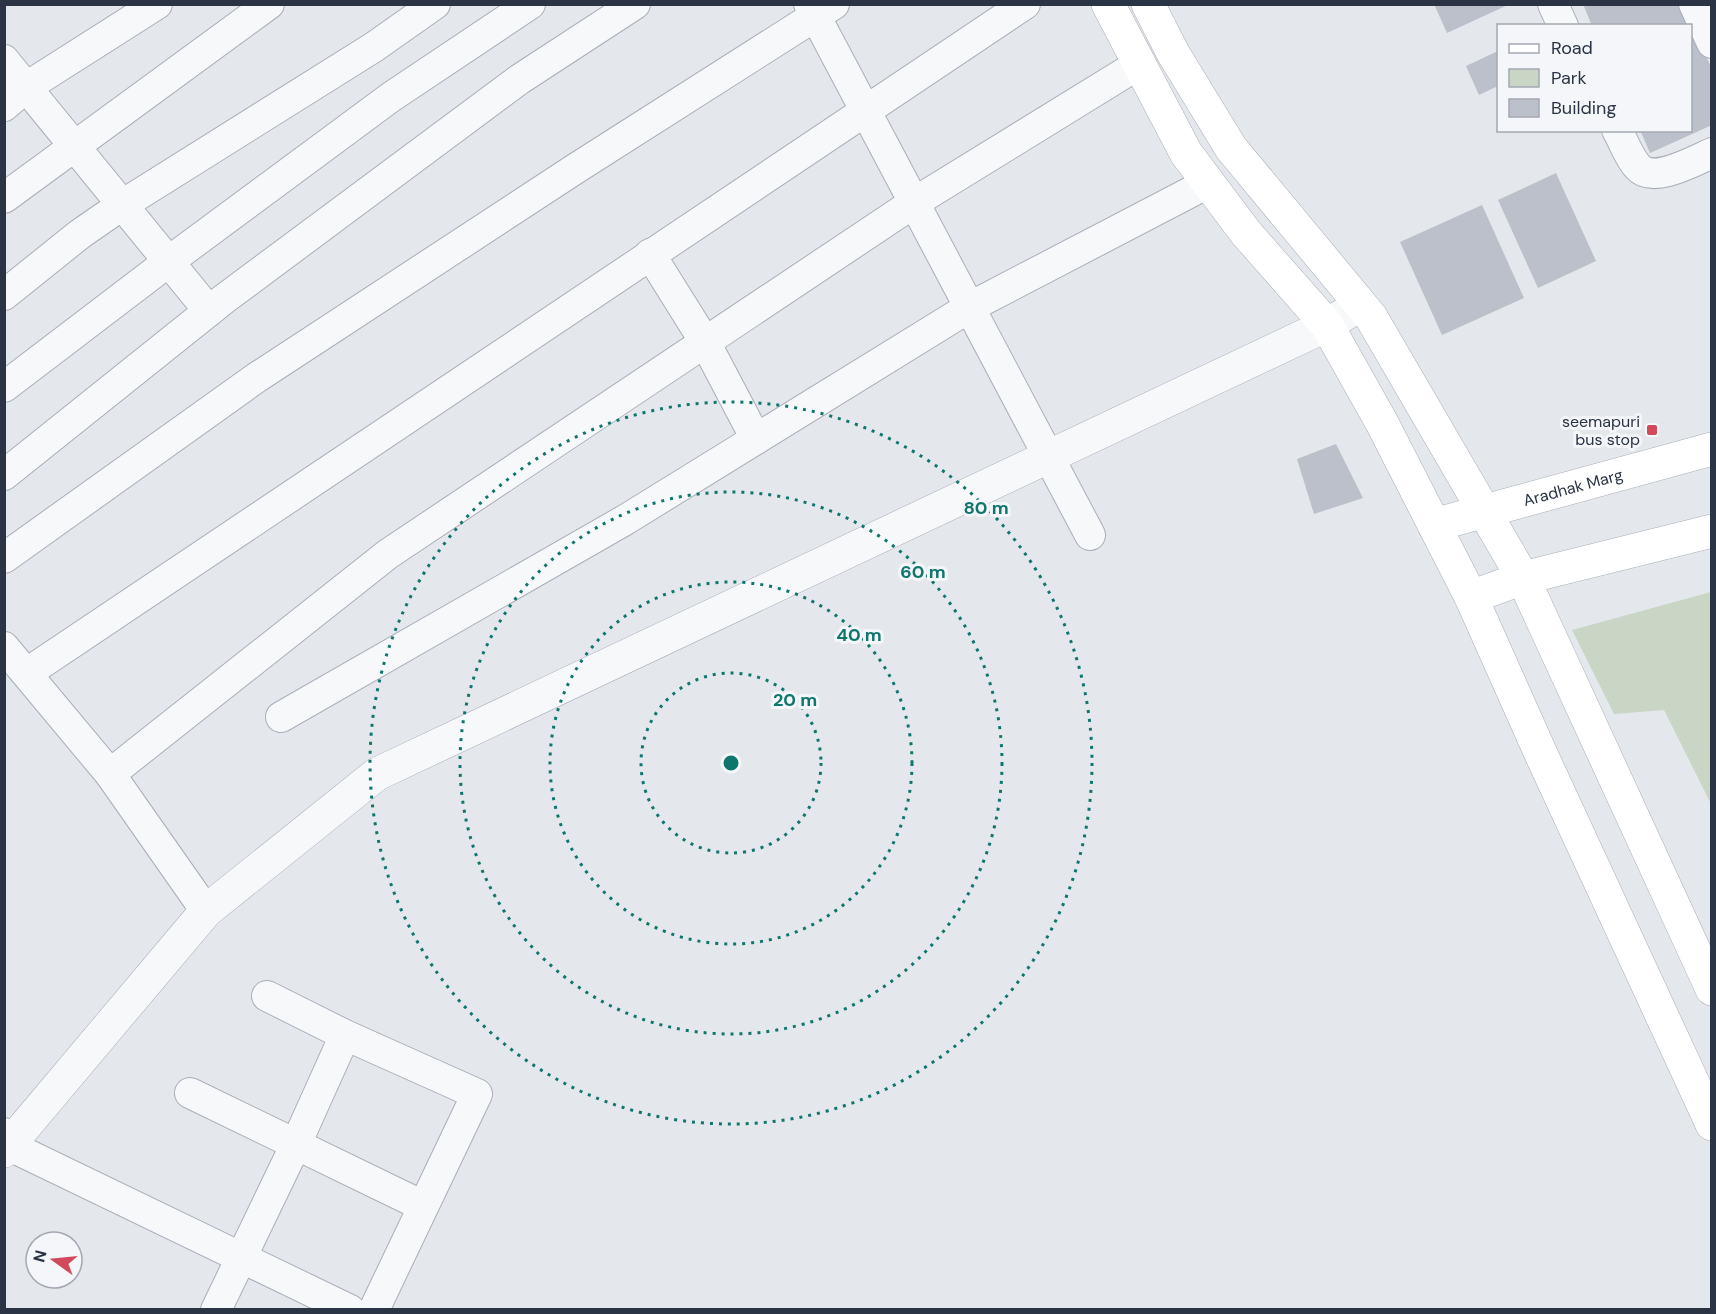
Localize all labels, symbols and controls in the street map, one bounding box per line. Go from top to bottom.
legend [1497,24,1692,132]
text: Road [1551,36,1593,60]
text: Park [1551,66,1587,90]
text: Building [1551,96,1616,120]
place label: seemapuri bus stop [1562,411,1640,450]
marker: seemapuri bus stop [1645,423,1659,437]
street label: Aradhak Marg [1521,463,1625,511]
text: 80 m [963,496,1009,520]
text: 60 m [900,560,946,584]
text: 40 m [836,623,882,647]
text: 20 m [773,688,817,712]
centre of rings [721,753,741,773]
north arrow [24,1230,84,1290]
text: N [28,1248,52,1265]

